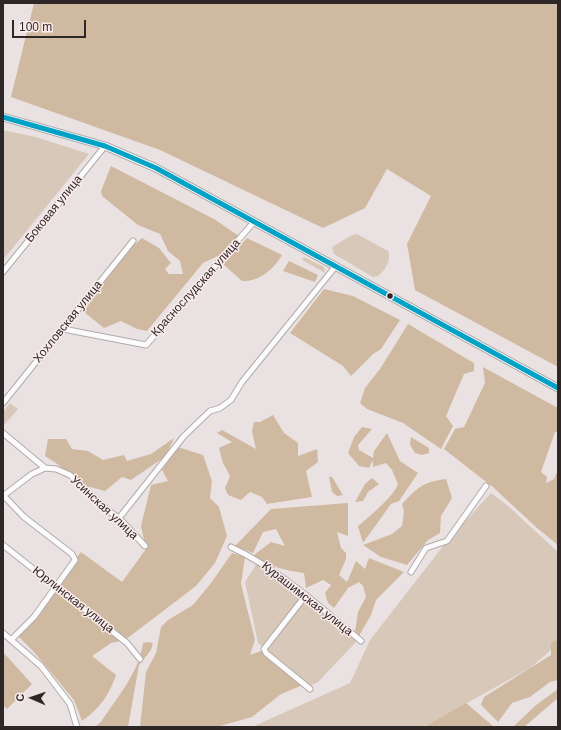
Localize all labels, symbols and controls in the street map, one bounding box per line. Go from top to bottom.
scale bar [14,12,88,38]
text: 100 m [19,20,52,34]
street label: Боковая улица [22,172,86,246]
street label: Краснослудская улица [148,236,244,340]
street label: Хохловская улица [30,278,106,366]
unlabelled marker [385,291,395,301]
street label: Усинская улица [67,473,141,543]
street label: Курашимская улица [259,559,355,639]
street label: Юрлинская улица [29,564,117,636]
north arrow [12,678,52,718]
text: С [14,693,26,702]

